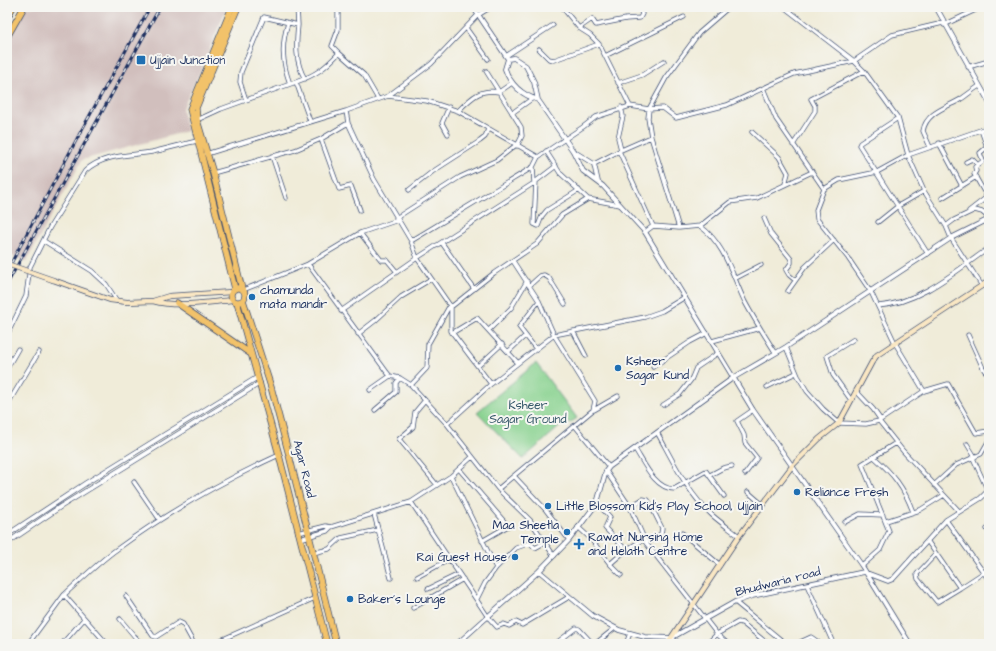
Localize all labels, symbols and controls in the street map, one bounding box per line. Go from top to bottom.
place label: Ujjain Junction [150,52,225,69]
marker: Ujjain Junction [135,54,147,66]
place label: chamunda mata mandir [260,282,328,313]
marker: chamunda mata mandir [247,292,257,302]
place label: Ksheer Sagar Kund [626,353,689,385]
marker: Ksheer Sagar Kund [613,363,623,373]
park label: Ksheer Sagar Ground [489,397,567,429]
street label: Agar Road [288,438,319,500]
place label: Reliance Fresh [805,484,888,501]
marker: Reliance Fresh [792,487,802,497]
place label: Little Blossom Kid's Play School, Ujjain [556,498,763,516]
marker: Little Blossom Kid's Play School, Ujjain [543,501,553,511]
place label: Maa Sheetla Temple [493,517,560,548]
marker: Maa Sheetla Temple [562,527,572,537]
place label: Rawat Nursing Home and Helath Centre [588,529,704,560]
marker: Rawat Nursing Home and Helath Centre [573,538,585,550]
place label: Rai Guest House [417,549,508,566]
marker: Rai Guest House [510,552,520,562]
street label: Bhudwaria road [733,563,823,601]
place label: Baker's Lounge [358,591,446,609]
marker: Baker's Lounge [345,594,355,604]

